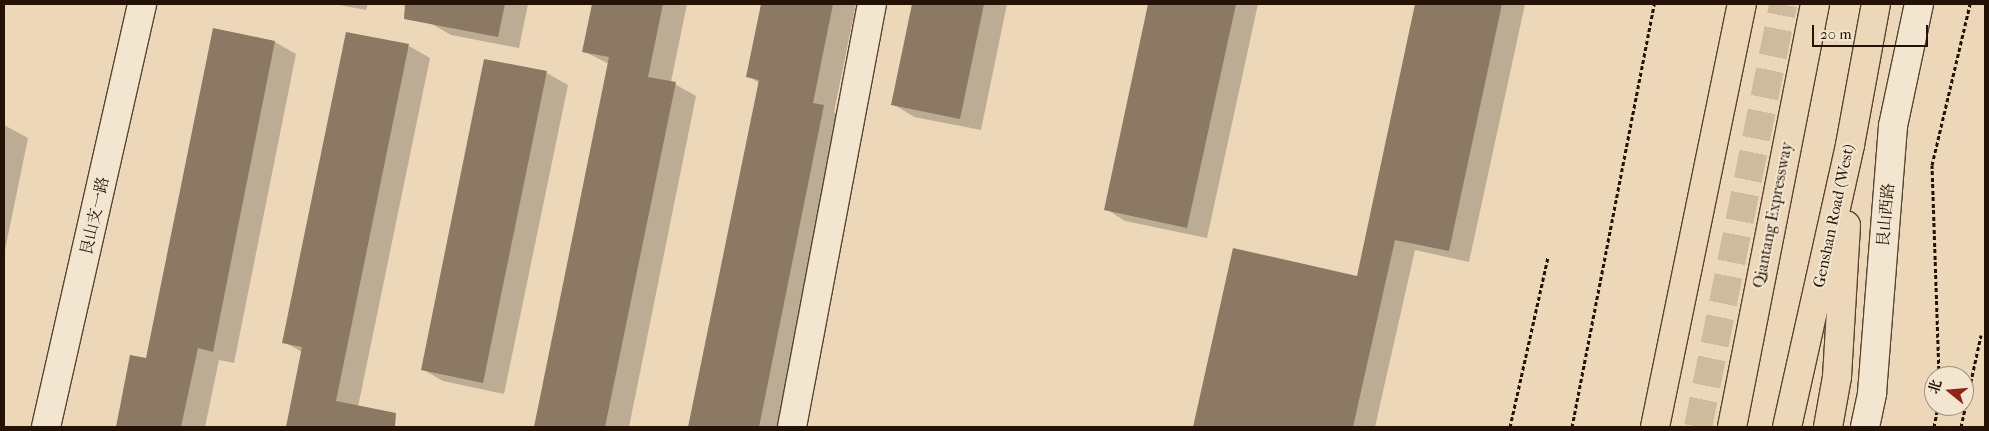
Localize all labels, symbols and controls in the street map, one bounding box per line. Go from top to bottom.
scale bar [1814,15,1930,47]
text: 20 m [1820,25,1852,43]
street label: Qiantang Expressway [1749,140,1797,290]
street label: Genshan Road (West) [1809,142,1859,290]
street label: 艮山支一路 [77,175,113,257]
street label: 艮山西路 [1874,182,1898,248]
north arrow [1924,366,1974,416]
text: 北 [1925,378,1945,396]

